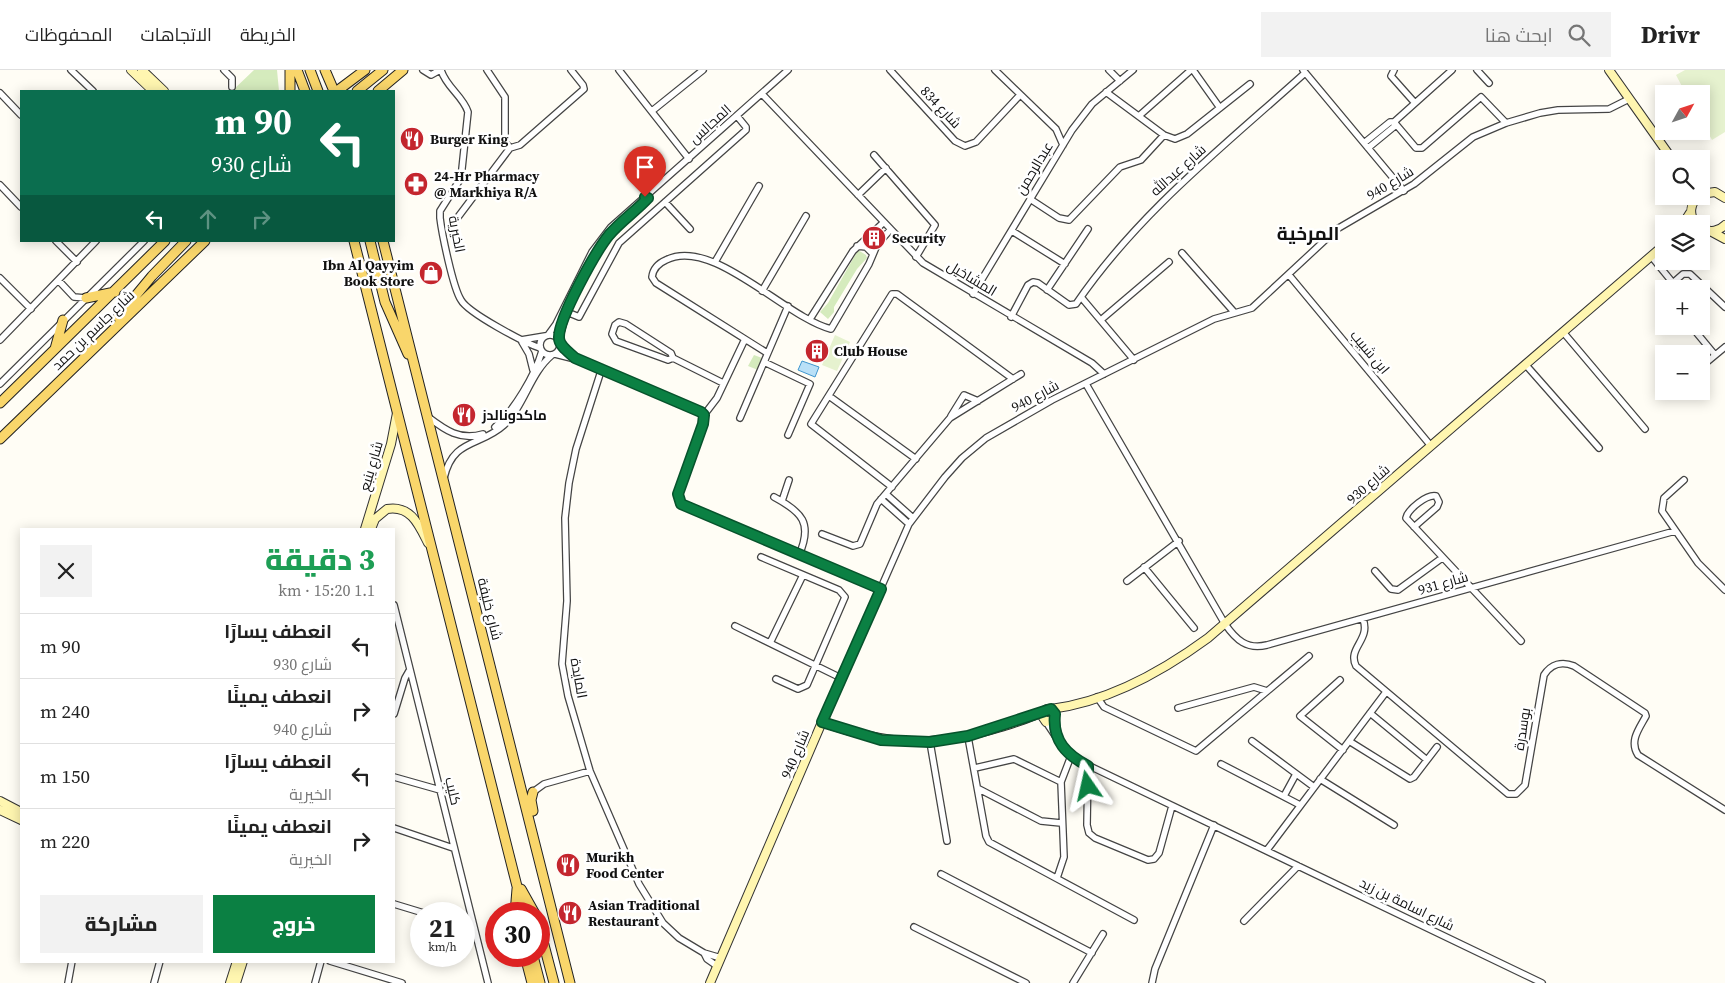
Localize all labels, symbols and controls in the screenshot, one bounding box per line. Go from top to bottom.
search box [1261,12,1611,57]
text: Drivr [1641,18,1700,51]
icon: search [1565,21,1593,49]
text: المحفوظات [25,22,113,47]
text: الاتجاهات [141,22,212,47]
text: الخريطة [240,22,296,47]
text: ابحث هنا [1485,22,1553,48]
street label: شارع 834 [916,81,966,133]
north arrow [1655,85,1710,140]
map controls [1655,85,1710,400]
text: 90 m [215,98,292,146]
street label: المجالس [684,100,736,148]
icon: left [310,110,375,175]
restaurant icon: Burger King [399,126,425,152]
place label: Burger King [430,129,509,149]
street label: عبدالرحمن [1010,138,1058,198]
street label: شارع عبدالله [1146,140,1210,200]
pin [624,146,666,197]
text: شارع 930 [211,149,292,179]
button: search [1655,150,1710,205]
icon: arrive [631,153,659,181]
street label: شارع 940 [1363,161,1417,205]
place label: 24-Hr Pharmacy @ Markhiya R/A [434,166,540,202]
pharmacy icon: 24-Hr Pharmacy @ Markhiya R/A [403,171,429,197]
icon: left [141,205,169,233]
icon: ahead [194,205,222,233]
icon: right [247,205,275,233]
street label: الخيرية [444,214,470,254]
button: layers [1655,215,1710,270]
district label: المرخية [1277,220,1339,246]
building icon: Security [861,225,887,251]
place label: Security [892,228,946,248]
place label: Ibn Al Qayyim Book Store [322,255,414,291]
street label: المشاخيل [943,255,1001,301]
shop icon: Ibn Al Qayyim Book Store [418,260,444,286]
button: + [1655,280,1710,335]
street label: شارع جاسم بن حمد [47,285,139,375]
street label: ابن شبيب [1346,326,1394,378]
building icon: Club House [804,338,830,364]
place label: Club House [834,341,908,361]
button: − [1655,345,1710,400]
street label: شارع 940 [1008,375,1062,417]
restaurant icon: ماكدونالدز [451,402,477,428]
place label: ماكدونالدز [481,405,547,425]
street label: شارع ينبع [354,439,388,493]
street label: شارع 930 [1342,460,1394,508]
text: 3 دقيقة [265,539,375,580]
button: close [40,545,92,597]
street label: شارع 931 [1416,566,1470,600]
street label: شارع خليفة [473,576,507,642]
text: 1.1 km · 15:20 [278,579,375,601]
text: انعطف يسارًا [224,618,332,644]
icon: left [347,632,375,660]
text: 90 m [40,633,81,659]
text: شارع 930 [273,653,332,675]
street label: المايدة [566,656,592,700]
text: انعطف يمينًا [227,683,332,709]
icon: right [347,697,375,725]
text: 240 m [40,698,90,724]
street label: بوسدرة [1509,706,1535,752]
text: شارع 940 [273,718,332,740]
street label: شارع 940 [776,726,814,782]
text: انعطف يسارًا [224,748,332,774]
position arrow [1061,759,1113,811]
icon: left [347,762,375,790]
text: 150 m [40,763,90,789]
street label: كليب [440,775,466,807]
text: الخيرية [289,783,332,805]
text: انعطف يمينًا [227,813,332,839]
icon: right [347,827,375,855]
text: 220 m [40,828,90,854]
place label: Murikh Food Center [586,847,665,883]
text: الخيرية [289,848,332,870]
restaurant icon: Murikh Food Center [555,852,581,878]
street label: شارع اسامة بن زيد [1356,872,1458,936]
button: مشاركة [40,895,203,953]
button: خروج [213,895,375,953]
place label: Asian Traditional Restaurant [588,895,700,931]
restaurant icon: Asian Traditional Restaurant [557,900,583,926]
speed limit sign: 30 [485,902,550,967]
text: 21 [429,911,456,945]
text: km/h [428,939,457,955]

